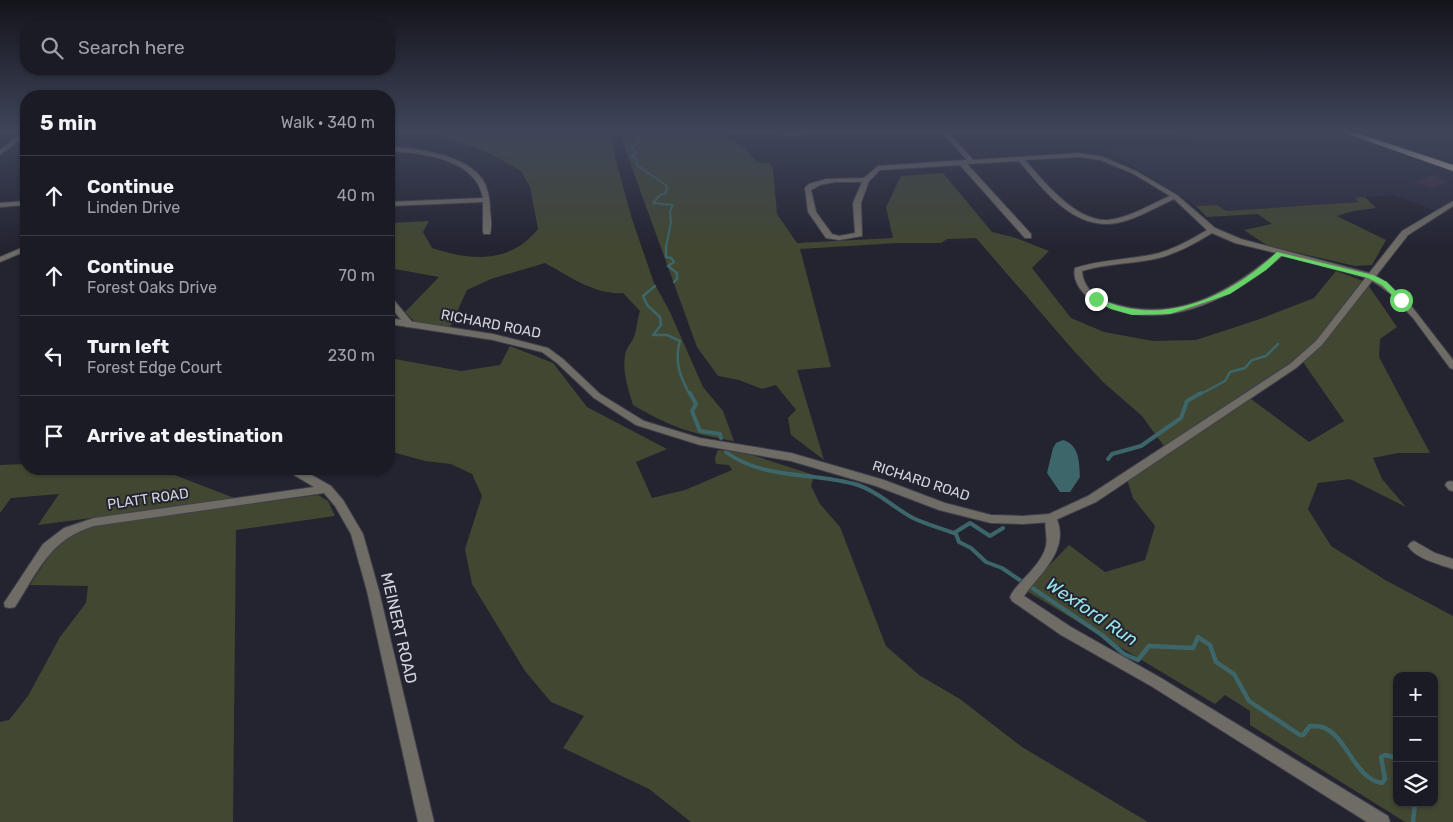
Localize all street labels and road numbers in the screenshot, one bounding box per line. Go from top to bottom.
street label: RICHARD ROAD [440,306,542,342]
street label: RICHARD ROAD [870,457,972,505]
street label: PLATT ROAD [106,485,190,513]
street label: MEINERT ROAD [377,571,421,685]

